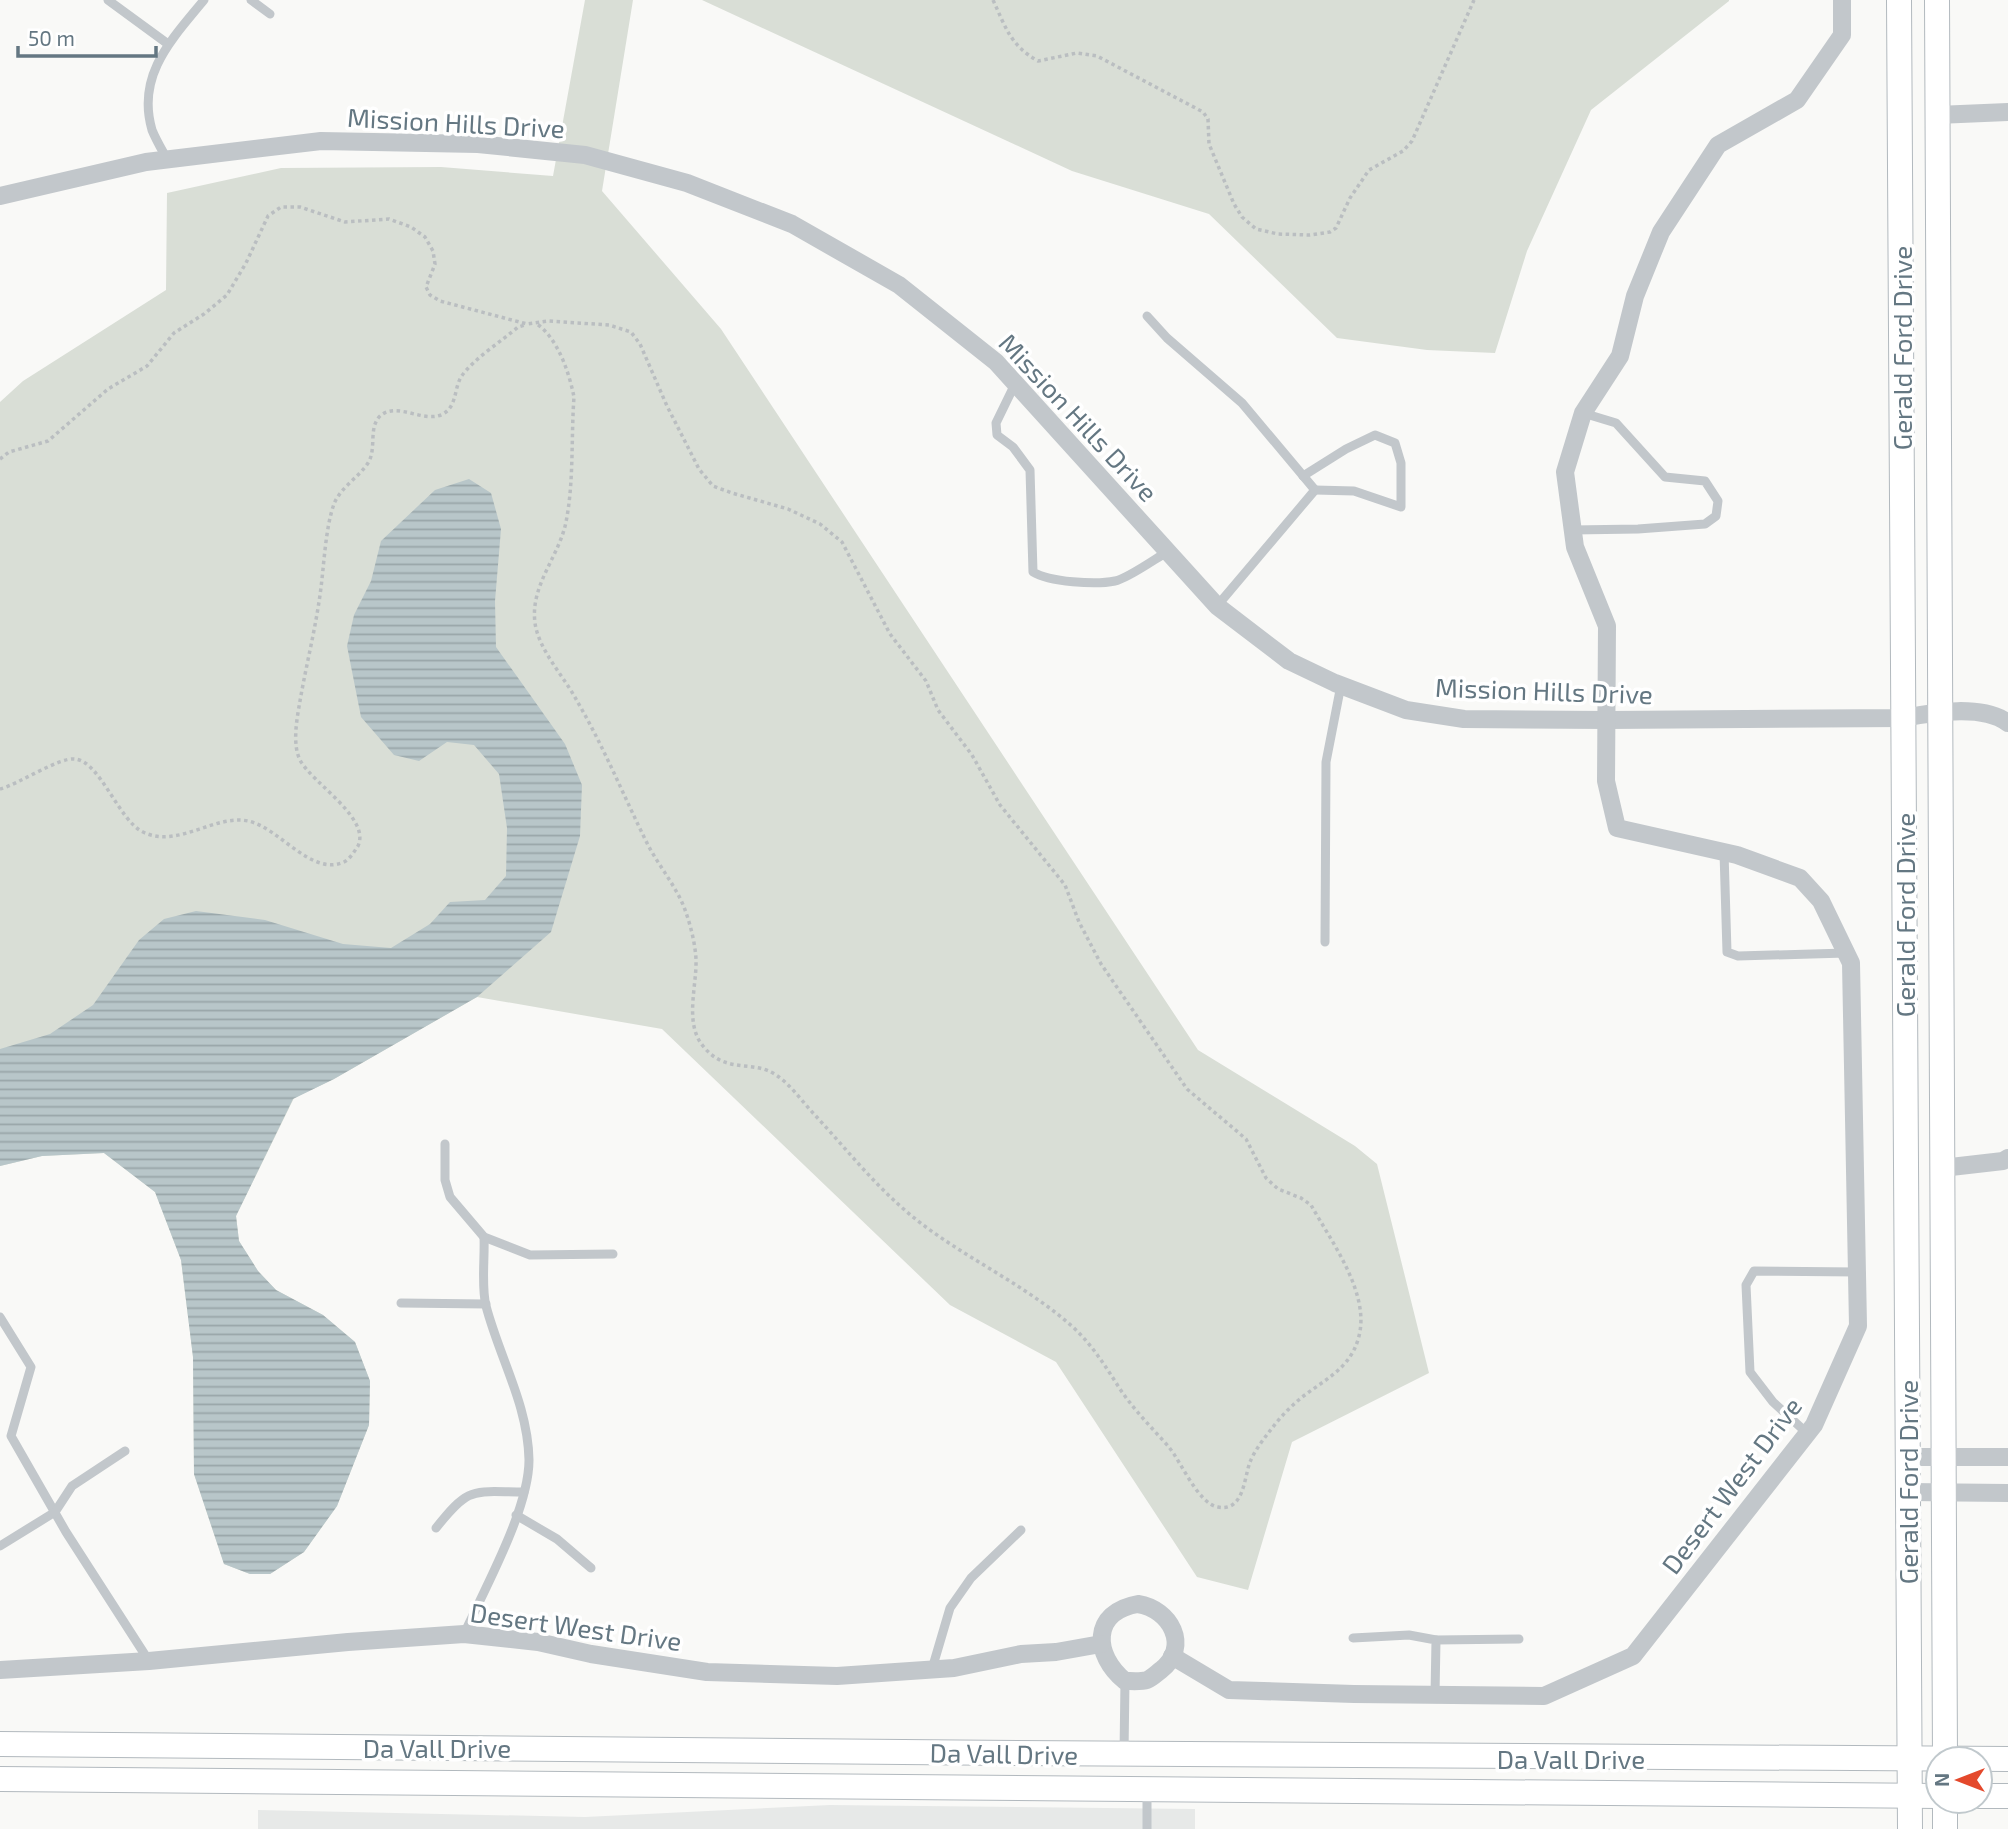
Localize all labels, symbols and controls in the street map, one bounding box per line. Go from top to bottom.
scale bar [18,14,156,58]
text: 50 m [28,25,75,50]
street label: Mission Hills Drive [346,101,566,143]
street label: Gerald Ford Drive [1886,246,1917,450]
street label: Mission Hills Drive [993,327,1165,507]
street label: Mission Hills Drive [1435,671,1653,709]
street label: Gerald Ford Drive [1889,813,1920,1017]
street label: Gerald Ford Drive [1892,1380,1923,1584]
street label: Desert West Drive [1655,1391,1807,1579]
street label: Desert West Drive [468,1596,684,1656]
street label: Da Vall Drive [363,1732,511,1763]
street label: Da Vall Drive [930,1736,1078,1770]
street label: Da Vall Drive [1497,1743,1645,1774]
north arrow [1924,1745,1994,1815]
text: N [1930,1773,1953,1787]

